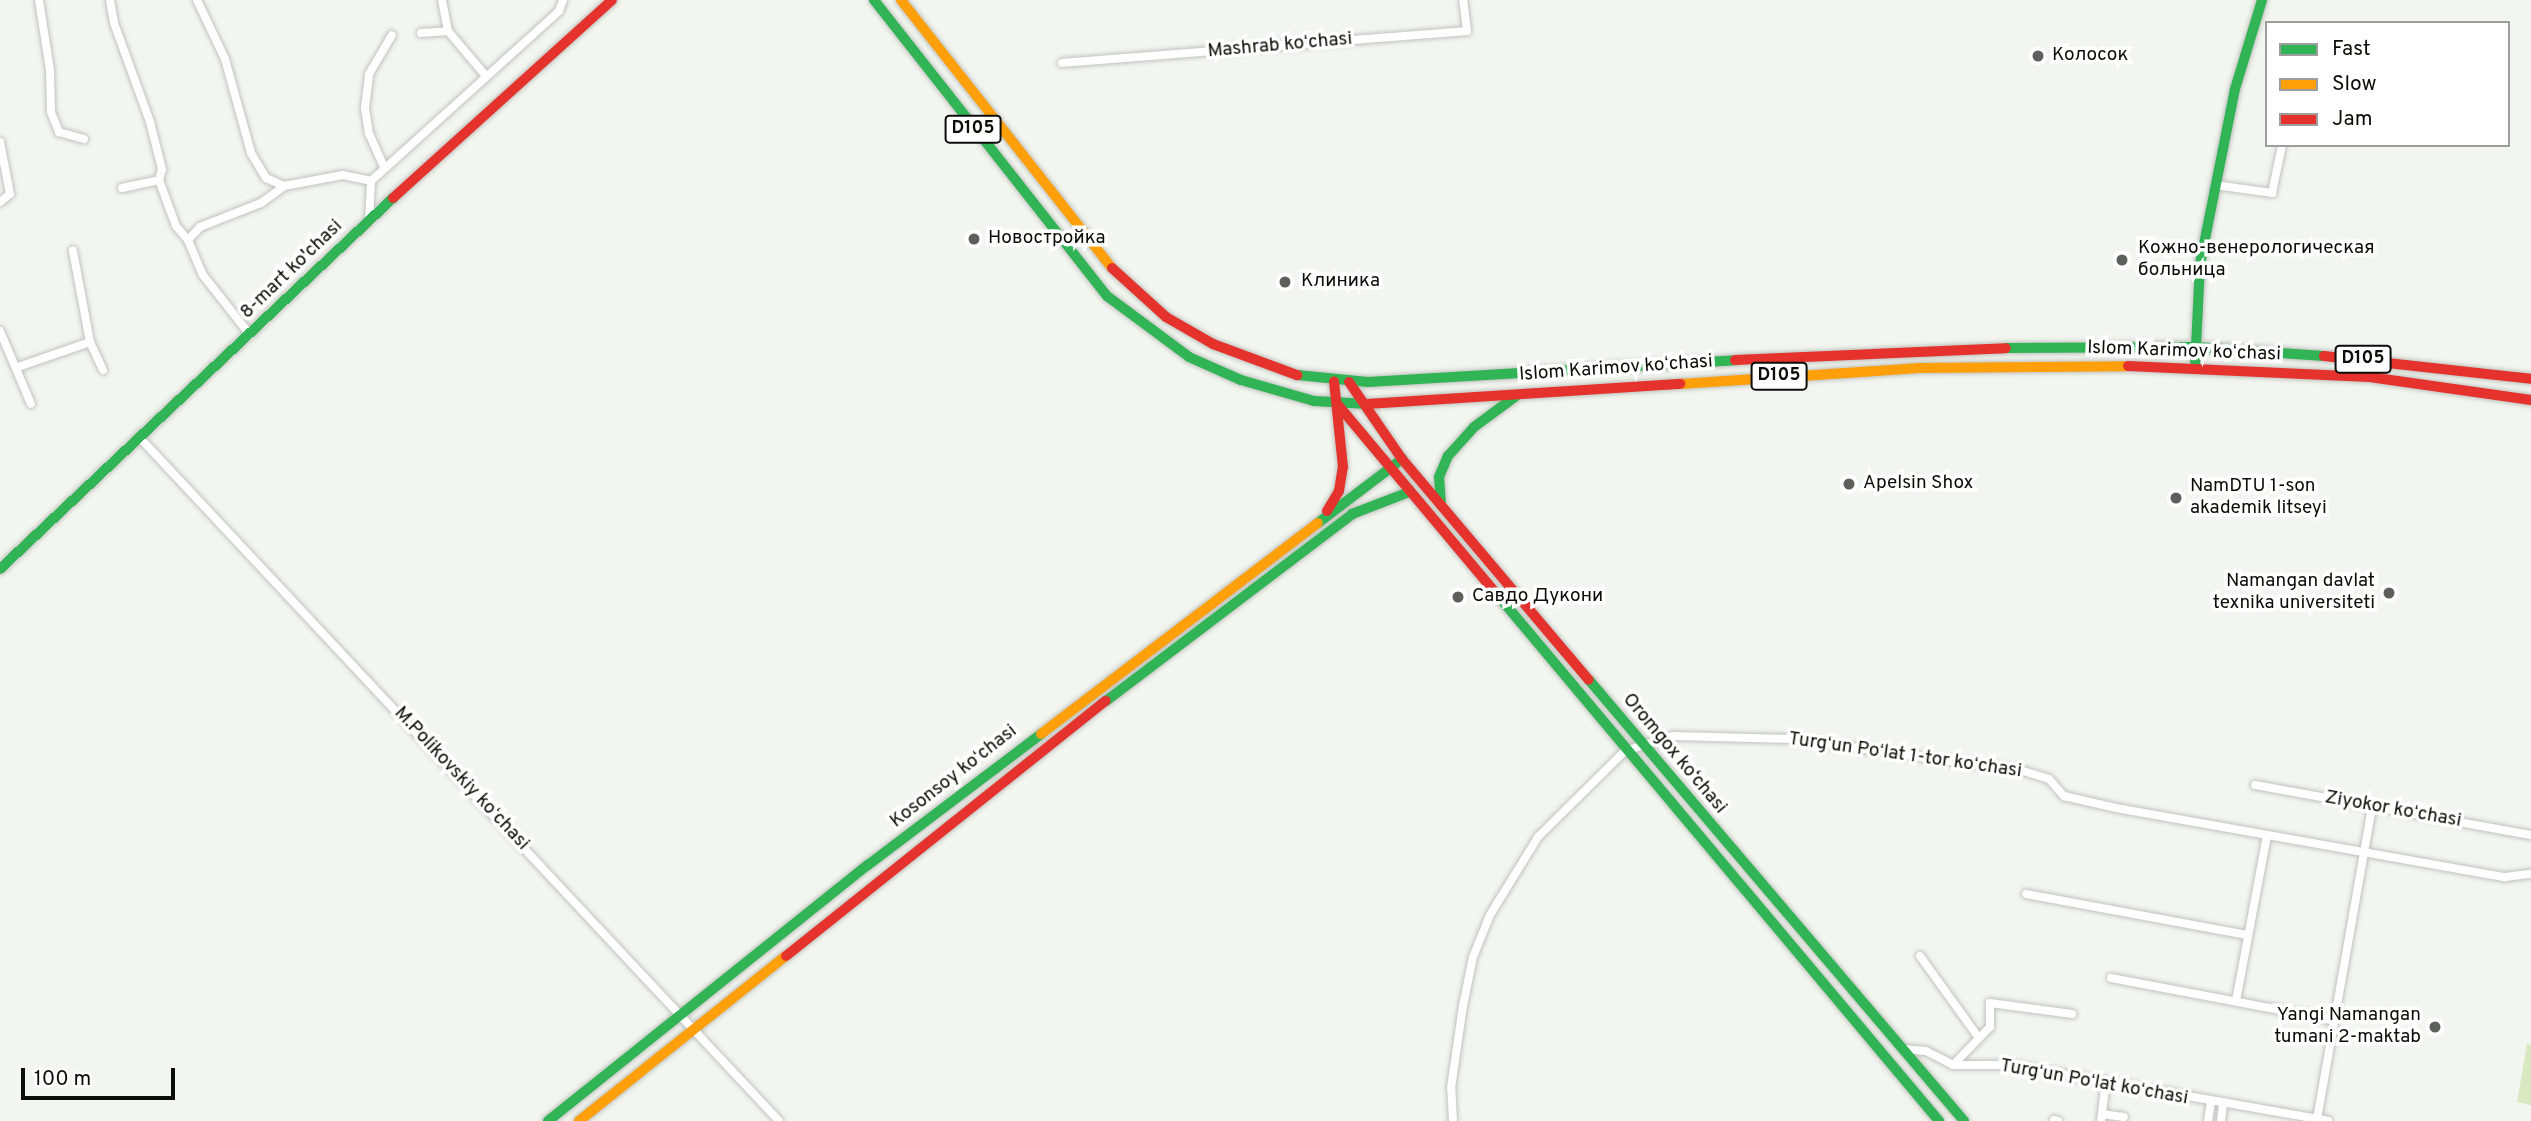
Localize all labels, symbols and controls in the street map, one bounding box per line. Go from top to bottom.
legend [2265,21,2510,147]
street label: Mashrab koʻchasi [1207,28,1353,64]
text: Fast [2332,36,2371,63]
place label: Колосок [2052,45,2128,67]
marker: Колосок [2030,48,2046,64]
text: Slow [2332,71,2377,98]
text: Jam [2332,106,2373,133]
road number: D105 [943,114,1003,144]
street label: 8-mart ko'chasi [236,216,348,324]
place label: Новостройка [988,228,1106,250]
marker: Новостройка [966,231,982,247]
place label: Кожно-венерологическая больница [2138,238,2375,282]
marker: Кожно-венерологическая больница [2112,250,2132,270]
place label: Клиника [1301,271,1380,293]
marker: Клиника [1275,272,1295,292]
street label: Islom Karimov koʻchasi [2087,337,2281,367]
road number: D105 [2333,344,2393,374]
street label: Islom Karimov koʻchasi [1518,351,1714,387]
road number: D105 [1749,362,1809,390]
place label: Apelsin Shox [1863,473,1973,495]
marker: Apelsin Shox [1841,476,1857,492]
place label: NamDTU 1-son akademik litseyi [2190,476,2327,520]
marker: NamDTU 1-son akademik litseyi [2168,490,2184,506]
place label: Namangan davlat texnika universiteti [2213,571,2375,615]
marker: Namangan davlat texnika universiteti [2381,585,2397,601]
place label: Савдо Дукони [1472,586,1603,608]
marker: Савдо Дукони [1450,589,1466,605]
street label: Oromgox ko‘chasi [1617,689,1731,819]
street label: M.Polikovskiy koʻchasi [389,702,533,856]
street label: Kosonsoy koʻchasi [886,720,1022,834]
street label: Turgʻun Poʻlat 1-tor koʻchasi [1787,728,2023,784]
street label: Ziyokor koʻchasi [2323,787,2463,833]
place label: Yangi Namangan tumani 2-maktab [2274,1005,2421,1049]
marker: Yangi Namangan tumani 2-maktab [2427,1019,2443,1035]
scale bar [24,1054,178,1098]
street label: Turgʻun Poʻlat koʻchasi [1998,1055,2190,1111]
text: 100 m [34,1066,91,1093]

